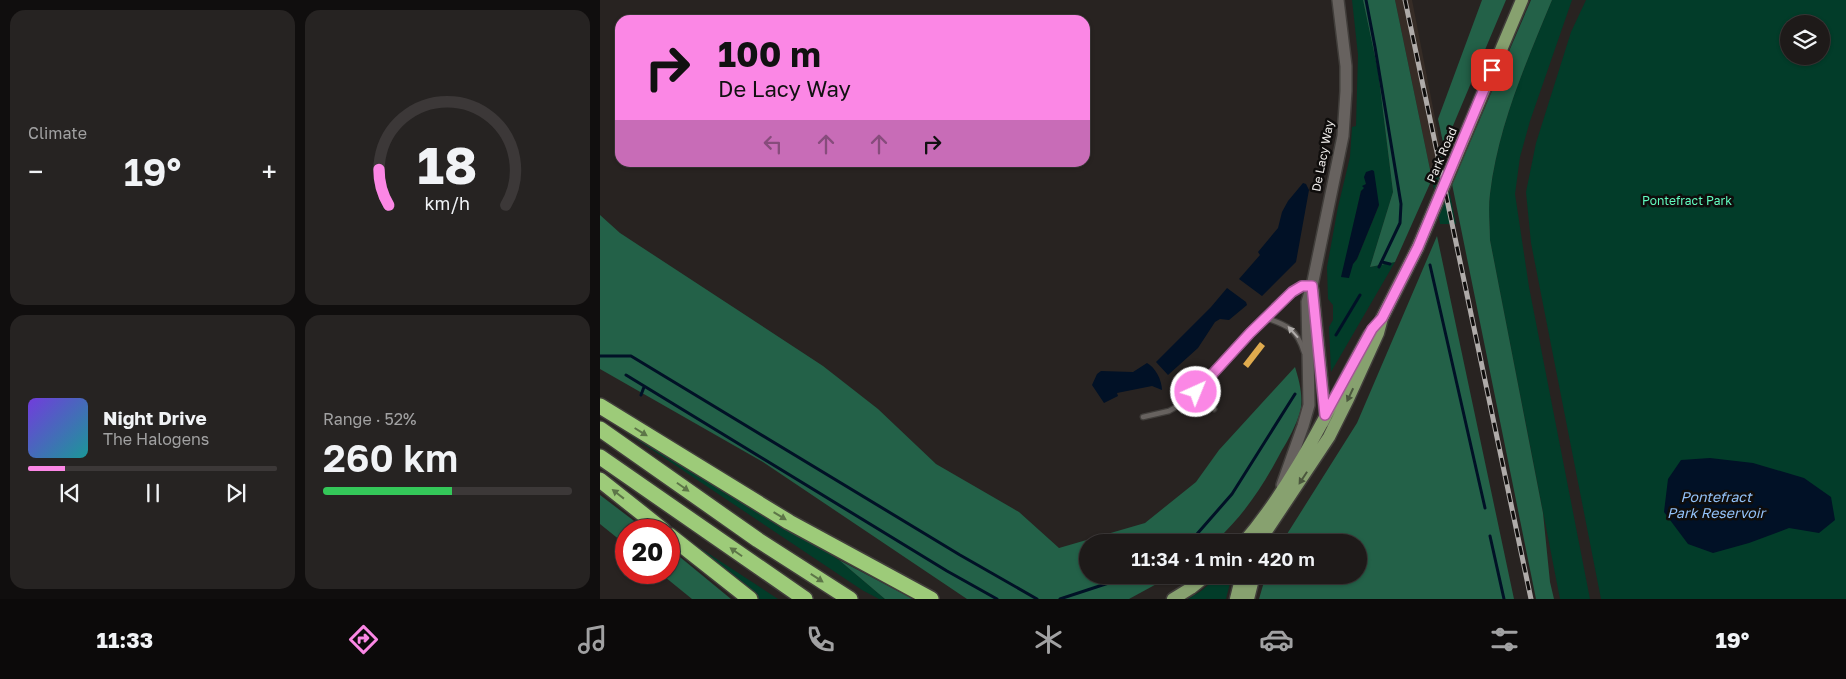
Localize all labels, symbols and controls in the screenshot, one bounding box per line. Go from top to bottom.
map controls [1780,15,1830,65]
button: layers [1780,15,1830,65]
text: 100 m [718,33,821,75]
icon: right [635,35,700,100]
pin [1471,49,1513,91]
icon: arrive [1478,56,1506,84]
text: De Lacy Way [718,75,851,102]
street label: De Lacy Way [1308,119,1337,193]
text: Climate [28,123,87,143]
street label: Park Road [1423,125,1460,185]
icon: left [759,130,787,158]
icon: ahead [812,130,840,158]
icon: ahead [865,130,893,158]
icon: right [918,130,946,158]
text: 18 [417,133,478,195]
text: 19° [124,149,181,194]
text: − [28,155,43,188]
text: + [262,155,277,188]
text: km/h [425,192,470,214]
park label: Pontefract Park [1642,193,1732,208]
one-way arrow [1287,327,1299,339]
position arrow [1169,365,1221,417]
one-way arrow [1345,388,1353,402]
text: Night Drive [103,406,207,429]
text: Range · 52% [323,409,417,429]
one-way arrow [635,427,648,436]
text: The Halogens [103,429,209,449]
text: 260 km [323,435,458,480]
one-way arrow [1298,471,1308,485]
icon: previous [56,479,84,507]
icon: pause [139,479,167,507]
icon: next [222,479,250,507]
one-way arrow [676,482,690,492]
water label: Pontefract Park Reservoir [1667,488,1767,521]
one-way arrow [612,489,625,500]
one-way arrow [774,511,787,521]
speed limit sign: 20 [615,519,680,584]
one-way arrow [729,547,743,557]
text: 11:34 · 1 min · 420 m [1131,547,1315,570]
one-way arrow [811,573,824,583]
icon: directions [346,622,381,657]
icon: music [575,622,610,657]
icon: phone [803,622,838,657]
icon: climate [1031,622,1066,657]
icon: car [1259,622,1294,657]
icon: filters [1487,622,1522,657]
text: 11:33 [97,626,153,653]
text: 19° [1715,626,1749,653]

